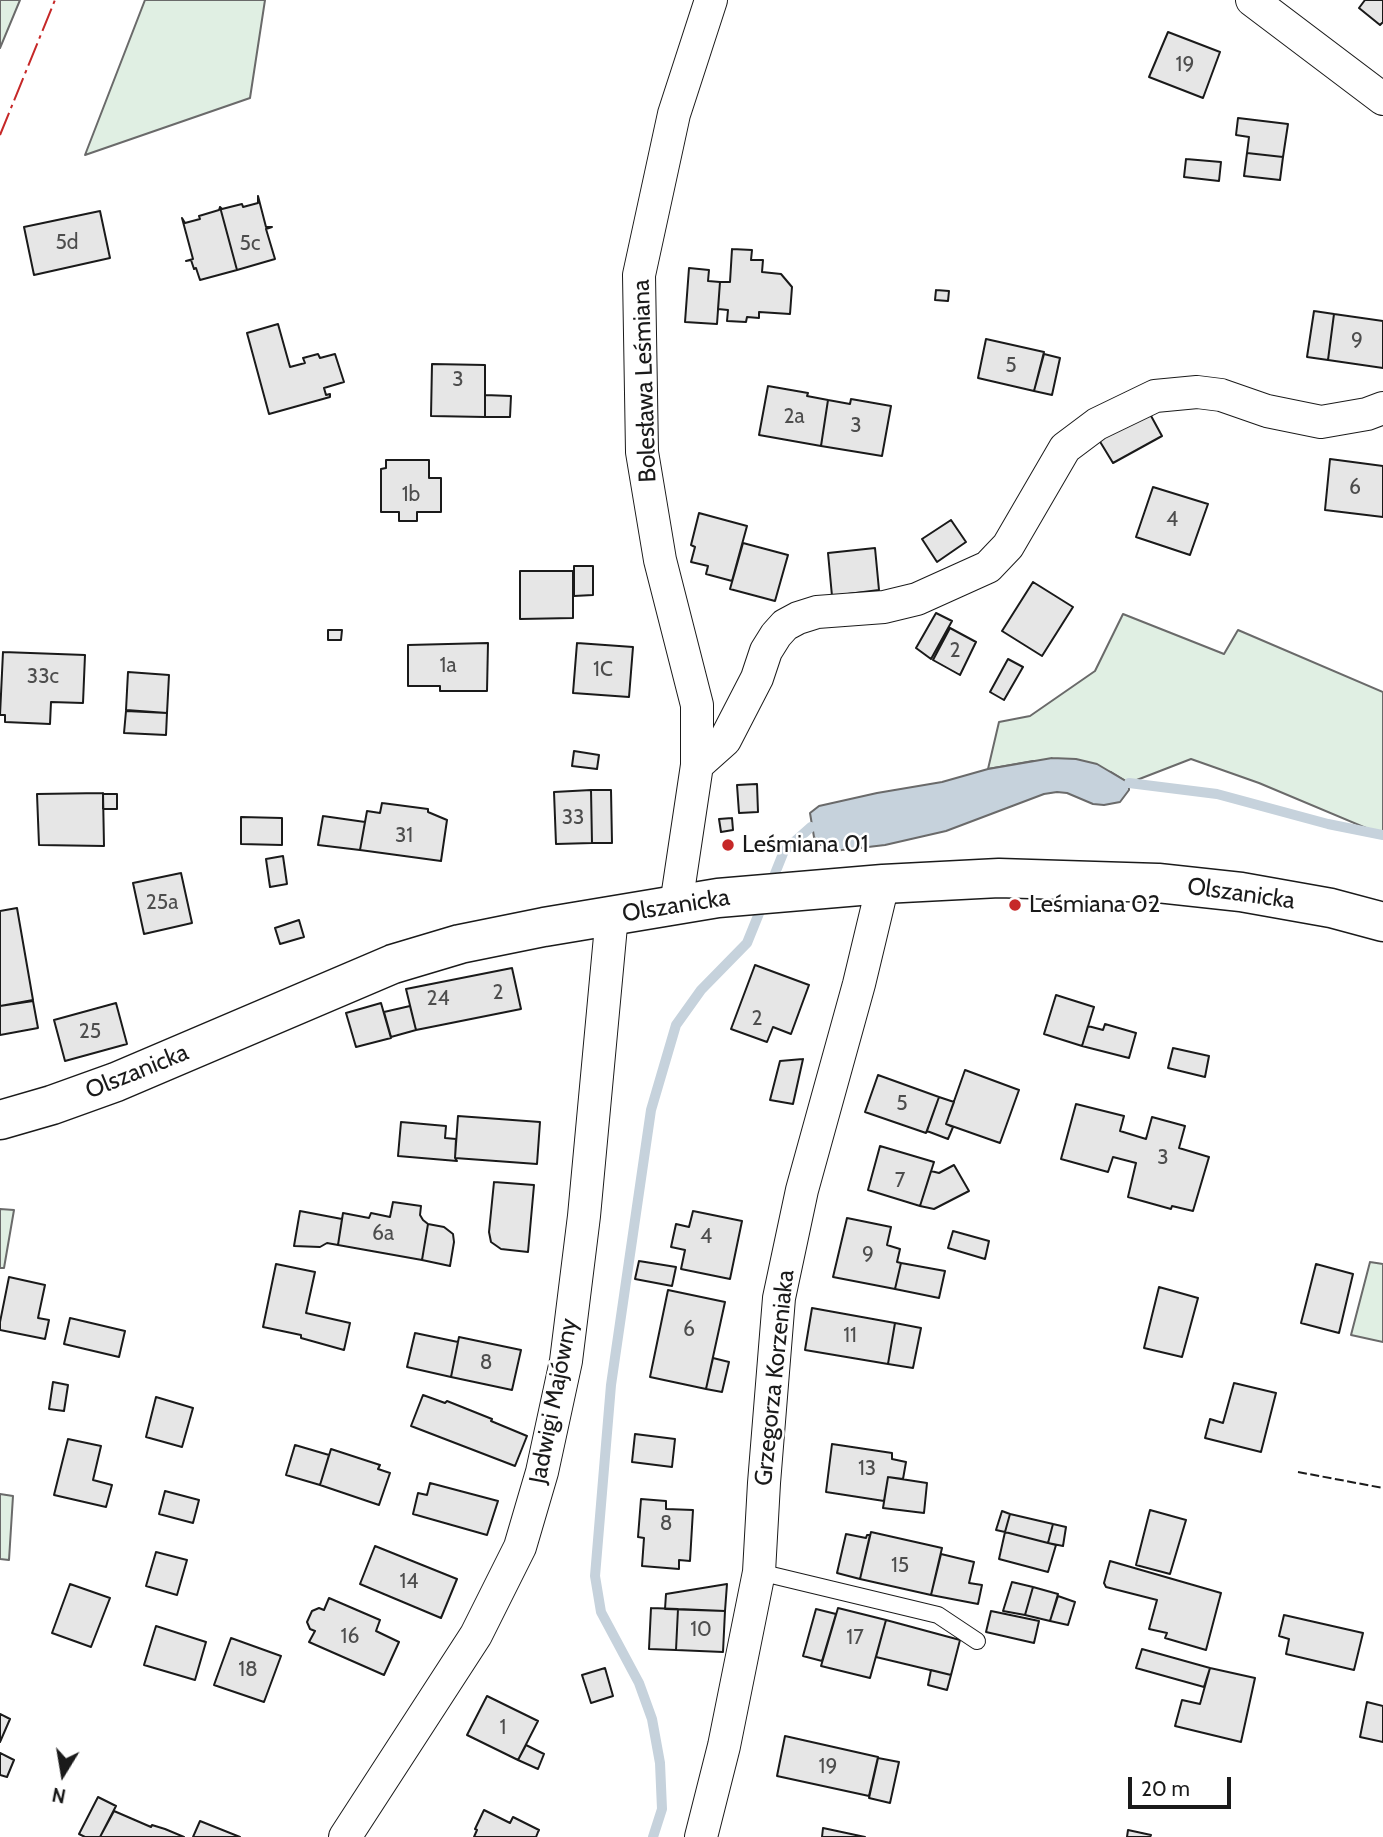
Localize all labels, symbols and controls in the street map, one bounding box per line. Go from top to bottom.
house number: 19 [1176,52,1194,78]
house number: 5d [55,230,79,256]
house number: 5c [240,231,260,257]
street label: Bolesława Leśmiana [627,279,663,483]
house number: 9 [1351,328,1363,354]
house number: 5 [1005,353,1017,379]
house number: 3 [452,367,464,393]
house number: 2a [783,404,805,430]
house number: 3 [850,413,862,439]
house number: 6 [1349,475,1361,501]
house number: 1b [402,482,420,508]
house number: 4 [1166,507,1178,533]
house number: 2 [949,638,961,664]
house number: 1a [440,653,456,679]
house number: 1C [593,657,613,683]
house number: 33c [27,664,59,690]
house number: 33 [562,805,584,831]
house number: 31 [395,823,413,849]
place label: Leśmiana 01 [742,831,869,859]
marker: Leśmiana 01 [720,837,736,853]
street label: Olszanicka [1185,872,1297,916]
street label: Olszanicka [620,883,732,929]
house number: 25a [146,890,178,916]
place label: Leśmiana 02 [1029,891,1160,919]
marker: Leśmiana 02 [1007,897,1023,913]
house number: 2 [492,980,504,1006]
house number: 24 [426,986,450,1012]
house number: 2 [751,1006,763,1032]
house number: 25 [79,1019,101,1045]
street label: Olszanicka [81,1038,193,1106]
house number: 5 [896,1091,908,1117]
house number: 3 [1157,1145,1169,1171]
house number: 7 [895,1168,905,1194]
house number: 6a [372,1221,394,1247]
house number: 4 [700,1224,712,1250]
house number: 9 [862,1242,874,1268]
street label: Grzegorza Korzeniaka [749,1269,801,1487]
street label: Jadwigi Majówny [524,1316,584,1486]
house number: 6 [683,1317,695,1343]
house number: 11 [843,1323,857,1349]
house number: 8 [480,1350,492,1376]
house number: 13 [858,1456,876,1482]
house number: 8 [660,1511,672,1537]
house number: 15 [891,1553,909,1579]
house number: 14 [400,1569,418,1595]
house number: 10 [690,1617,712,1643]
house number: 16 [341,1624,359,1650]
house number: 17 [846,1625,864,1651]
house number: 18 [238,1657,258,1683]
house number: 1 [500,1715,506,1741]
north arrow [28,1739,98,1809]
house number: 19 [819,1754,837,1780]
scale bar [1131,1764,1234,1808]
text: 20 m [1141,1776,1190,1801]
text: N [50,1783,68,1808]

